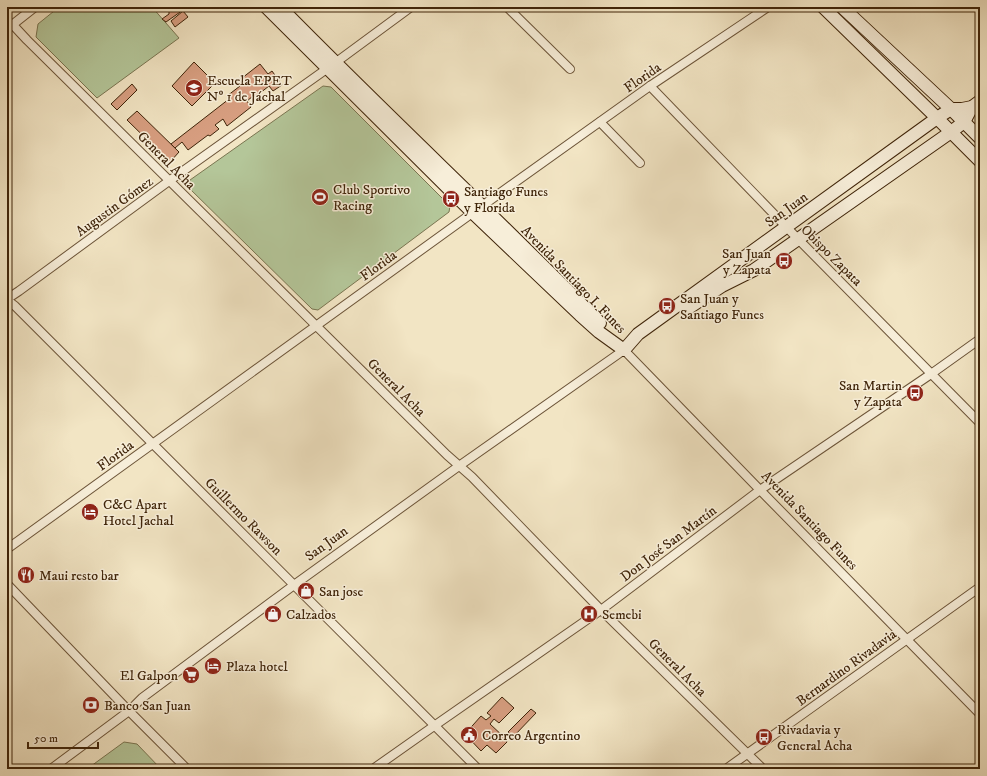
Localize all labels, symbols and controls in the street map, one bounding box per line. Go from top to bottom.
street label: Florida [621,59,665,97]
place label: Escuela EPET Nº 1 de Jáchal [207,72,292,106]
school or university icon: Escuela EPET Nº 1 de Jáchal [184,78,204,98]
street label: General Acha [133,128,199,194]
street label: Augustin Gómez [72,173,157,241]
place label: Club Sportivo Racing [333,181,410,215]
place label: Santiago Funes y Florida [464,183,548,217]
sports icon: Club Sportivo Racing [310,187,330,207]
street label: San Juan [761,188,812,231]
bus stop icon: Santiago Funes y Florida [441,189,461,209]
street label: Obispo Zapata [797,221,866,290]
street label: Avenida Santiago I. Funes [517,222,630,338]
place label: San Juan y Zapata [722,245,772,279]
street label: Florida [357,246,401,285]
bus stop icon: San Juan y Zapata [774,251,794,271]
place label: San Juan y Santiago Funes [680,290,764,324]
bus stop icon: San Juan y Santiago Funes [657,296,677,316]
street label: General Acha [363,355,429,421]
place label: San Martin y Zapata [839,377,903,411]
bus stop icon: San Martin y Zapata [905,383,925,403]
street label: Florida [94,436,138,475]
street label: Avenida Santiago Funes [757,467,862,574]
street label: Guillermo Rawson [201,474,286,560]
place label: C&C Apart Hotel Jachal [103,496,174,530]
street label: Don José San Martín [617,501,721,586]
hotel icon: C&C Apart Hotel Jachal [80,502,100,522]
street label: San Juan [301,522,352,565]
restaurant icon: Maui resto bar [16,565,36,585]
place label: Maui resto bar [39,567,120,585]
shop icon: San jose [296,581,316,601]
place label: San jose [319,583,363,601]
shop icon: Calzados [263,604,283,624]
hospital icon: Semebi [579,604,599,624]
place label: Calzados [286,606,336,624]
place label: Semebi [602,606,642,624]
street label: Bernardino Rivadavia [793,625,900,710]
street label: General Acha [644,635,710,701]
hotel icon: Plaza hotel [203,656,223,676]
place label: Plaza hotel [226,658,289,676]
supermarket icon: El Galpon [181,665,201,685]
place label: El Galpon [120,667,179,685]
bank icon: Banco San Juan [81,695,101,715]
place label: Banco San Juan [104,697,192,715]
place label: Rivadavia y General Acha [777,721,852,755]
scale bar [28,724,98,750]
public building icon: Correo Argentino [459,725,479,745]
place label: Correo Argentino [482,727,580,745]
bus stop icon: Rivadavia y General Acha [754,727,774,747]
text: 50 m [34,731,58,746]

